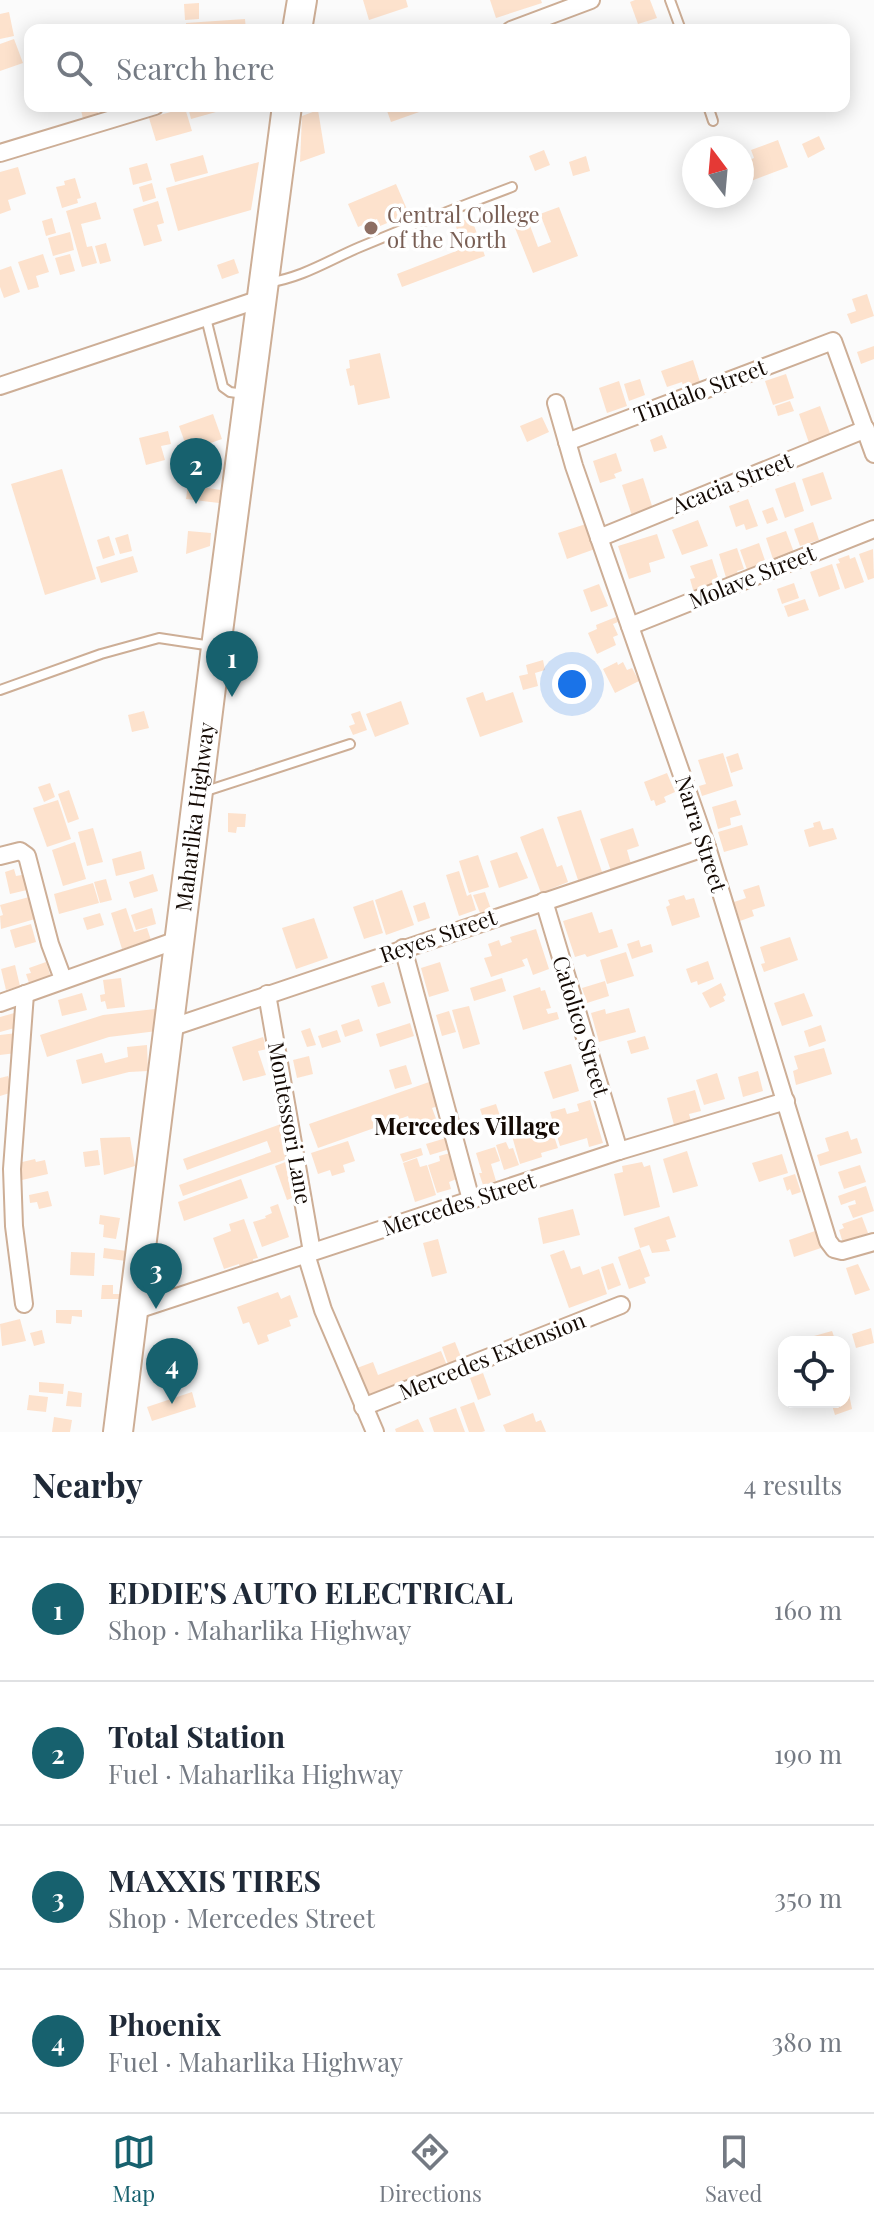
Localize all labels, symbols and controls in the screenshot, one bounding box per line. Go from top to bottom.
search box [24,24,850,112]
icon: search [52,46,96,90]
text: Search here [116,48,275,88]
north arrow [682,136,754,208]
place label: Central College of the North [387,199,540,254]
marker: Central College of the North [362,219,380,237]
street label: Tindalo Street [629,351,771,429]
pin: 2 [170,438,222,504]
street label: Acacia Street [666,444,798,520]
street label: Molave Street [684,537,820,615]
pin: 1 [206,631,258,697]
your location [552,664,592,704]
street label: Maharlika Highway [167,720,220,913]
street label: Narra Street [669,772,735,897]
street label: Reyes Street [375,901,501,969]
street label: Catolico Street [546,952,618,1101]
street label: Montessori Lane [262,1039,320,1206]
district label: Mercedes Village [374,1109,560,1141]
street label: Mercedes Street [378,1164,540,1242]
pin: 3 [130,1243,182,1309]
street label: Mercedes Extension [394,1304,589,1406]
map controls [778,1336,850,1408]
button: locate [778,1336,850,1408]
pin: 4 [146,1338,198,1404]
text: Nearby [32,1461,143,1507]
text: 4 results [743,1467,842,1502]
text: EDDIE'S AUTO ELECTRICAL [108,1572,513,1612]
text: 1 [53,1592,63,1627]
text: 160 m [774,1592,842,1627]
text: Shop · Maharlika Highway [108,1612,411,1647]
text: Total Station [108,1716,285,1756]
text: 2 [51,1736,65,1771]
text: 190 m [774,1736,842,1771]
text: Fuel · Maharlika Highway [108,1756,403,1791]
text: MAXXIS TIRES [108,1860,321,1900]
text: 3 [52,1880,64,1915]
text: 350 m [774,1880,842,1915]
text: Shop · Mercedes Street [108,1900,375,1935]
text: Phoenix [108,2004,221,2044]
text: 4 [51,2024,65,2059]
text: 380 m [772,2024,842,2059]
text: Fuel · Maharlika Highway [108,2044,403,2079]
tab: Map [112,2130,156,2208]
tab: Directions [379,2130,482,2208]
tab: Saved [705,2130,762,2208]

